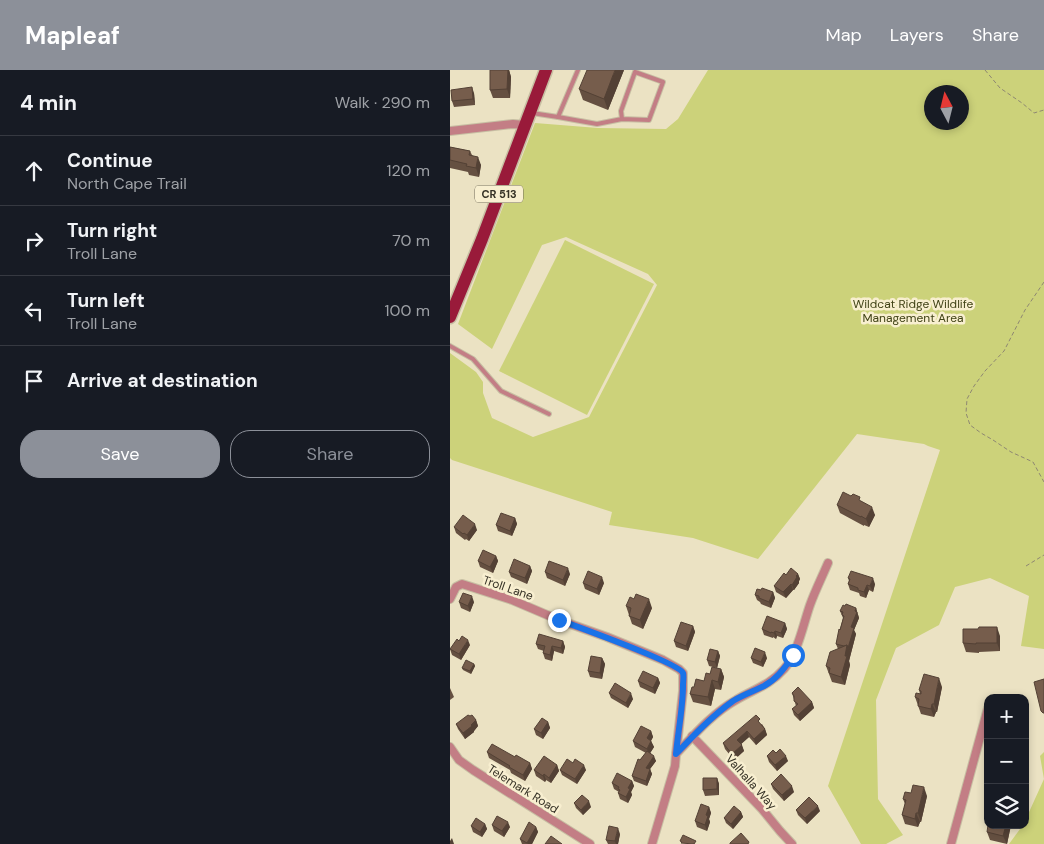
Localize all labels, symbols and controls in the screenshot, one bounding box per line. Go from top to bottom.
text: Mapleaf [25,20,120,51]
text: Map [826,23,862,47]
text: Layers [890,23,944,47]
text: Share [972,23,1019,47]
north arrow [924,85,969,130]
text: 4 min [20,89,77,117]
text: Walk · 290 m [335,92,430,113]
text: Continue [67,148,153,173]
icon: ahead [20,157,48,185]
text: 120 m [386,160,430,181]
text: North Cape Trail [67,173,187,194]
road number: CR 513 [475,186,523,202]
text: Turn right [67,218,157,243]
icon: right [20,227,48,255]
text: 70 m [392,230,430,251]
text: Troll Lane [67,243,137,264]
text: Turn left [67,288,145,313]
park label: Wildcat Ridge Wildlife Management Area [853,296,974,326]
icon: left [20,297,48,325]
text: 100 m [385,300,430,321]
text: Troll Lane [67,313,137,334]
icon: arrive [20,367,48,395]
text: Arrive at destination [67,368,258,393]
button: Save [20,430,220,478]
button: Share [230,430,430,478]
street label: Troll Lane [481,572,536,604]
route end [548,609,571,632]
route start [782,644,805,667]
map controls [984,694,1029,829]
button: + [984,694,1029,739]
button: − [984,739,1029,784]
street label: Valhalla Way [722,751,780,813]
street label: Telemark Road [485,761,561,817]
button: layers [984,784,1029,829]

